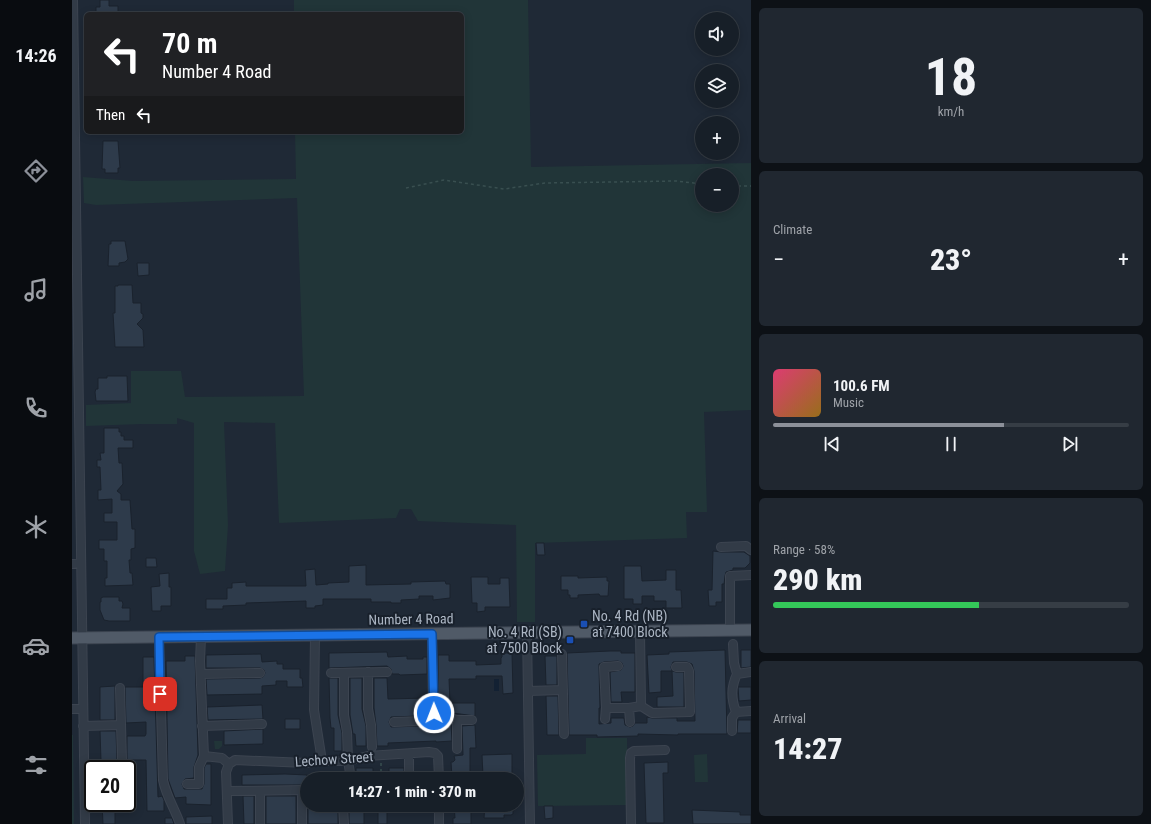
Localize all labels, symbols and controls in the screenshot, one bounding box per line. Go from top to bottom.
map controls [695,12,739,212]
button: sound [695,12,739,56]
text: 70 m [162,27,218,60]
icon: left [96,28,148,80]
text: 14:26 [15,45,57,66]
text: 18 [925,47,977,108]
text: Number 4 Road [162,61,272,82]
button: layers [695,64,739,108]
icon: left [133,104,155,126]
text: km/h [938,104,964,119]
text: Then [96,106,125,124]
button: + [695,116,739,160]
icon: directions [22,157,50,185]
button: − [695,168,739,212]
text: Climate [773,222,812,237]
text: 23° [930,242,972,277]
text: − [773,247,784,272]
text: + [1118,247,1129,272]
icon: music [22,276,50,304]
text: 100.6 FM [833,377,890,395]
icon: phone [22,394,50,422]
text: Music [833,395,864,410]
icon: previous [821,433,843,455]
icon: pause [940,433,962,455]
icon: next [1059,433,1081,455]
icon: climate [22,513,50,541]
text: Range · 58% [773,542,835,557]
text: 290 km [773,562,862,597]
place label: No. 4 Rd (NB) at 7400 Block [592,608,668,640]
street label: Number 4 Road [368,610,454,628]
marker: No. 4 Rd (NB) at 7400 Block [579,619,589,629]
place label: No. 4 Rd (SB) at 7500 Block [486,624,563,656]
icon: car [22,632,50,660]
marker: No. 4 Rd (SB) at 7500 Block [565,635,575,645]
pin [143,677,177,711]
icon: arrive [149,683,171,705]
position arrow [413,692,455,734]
text: Arrival [773,711,806,726]
text: 14:27 [773,731,842,766]
street label: Lechow Street [294,748,374,770]
icon: filters [22,751,50,779]
speed limit sign: 20 [84,760,136,812]
text: 14:27 · 1 min · 370 m [348,783,476,801]

